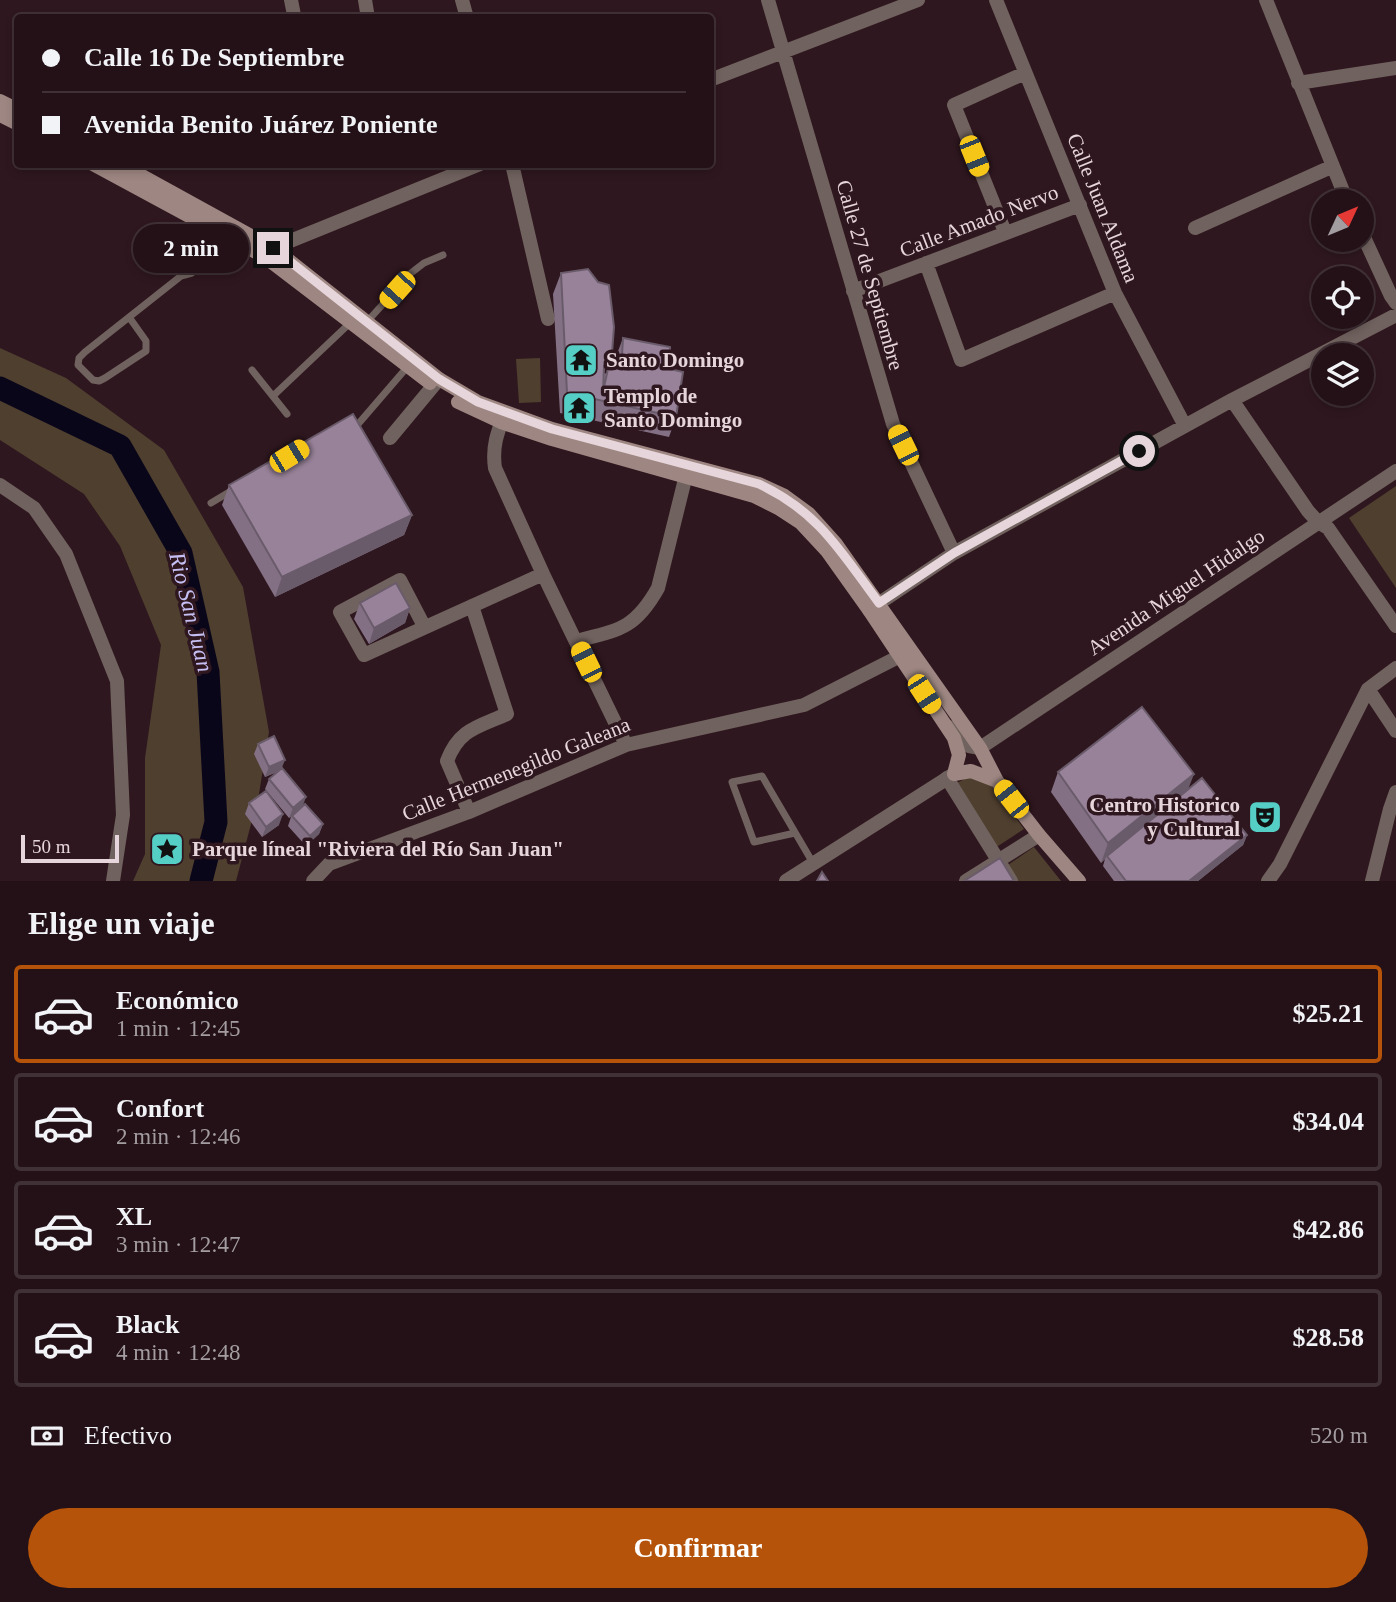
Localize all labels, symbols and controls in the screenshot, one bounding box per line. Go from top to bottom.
text: Calle 16 De Septiembre [84,43,344,72]
text: Avenida Benito Juárez Poniente [84,110,438,139]
street label: Calle Juan Aldama [1062,130,1144,287]
car [957,133,992,179]
street label: Calle 27 de Septiembre [831,177,909,373]
street label: Calle Amado Nervo [896,180,1062,262]
north arrow [1311,189,1374,252]
map controls [1311,189,1374,406]
callout: 2 min [133,224,248,272]
route end [257,232,289,264]
text: 2 min [163,236,219,261]
button: locate [1311,266,1374,329]
car [376,267,419,313]
temple icon: Santo Domingo [562,341,600,379]
button: layers [1311,343,1374,406]
place label: Santo Domingo [606,348,744,372]
place label: Templo de Santo Domingo [604,384,742,432]
temple icon: Templo de Santo Domingo [560,389,598,427]
car [885,422,922,468]
route start [1123,435,1155,467]
car [266,436,313,476]
street label: Avenida Miguel Hidalgo [1083,524,1269,660]
water label: Rio San Juan [164,548,218,675]
car [568,639,605,685]
car [904,671,945,717]
street label: Calle Hermenegildo Galeana [399,712,634,826]
car [990,776,1033,822]
place label: Centro Historico y Cultural [1089,793,1240,841]
theatre icon: Centro Historico y Cultural [1246,798,1284,836]
place icon: Parque líneal "Riviera del Río San Juan" [148,830,186,868]
scale bar [21,832,119,864]
text: 50 m [32,836,71,857]
place label: Parque líneal "Riviera del Río San Juan" [192,837,564,861]
text: Elige un viaje [28,905,215,941]
icon: car [32,983,95,1046]
text: Económico [116,986,239,1015]
text: $25.21 [1293,999,1364,1028]
text: 1 min · 12:45 [116,1016,241,1041]
icon: car [32,1091,95,1154]
text: Confort [116,1094,204,1123]
text: $34.04 [1293,1107,1364,1136]
text: 2 min · 12:46 [116,1124,241,1149]
icon: car [32,1199,95,1262]
text: XL [116,1202,152,1231]
text: $42.86 [1293,1215,1364,1244]
text: 3 min · 12:47 [116,1232,241,1257]
icon: car [32,1307,95,1370]
text: Black [116,1310,180,1339]
text: $28.58 [1293,1323,1364,1352]
text: 4 min · 12:48 [116,1340,241,1365]
icon: cash [28,1417,66,1455]
text: Efectivo [84,1421,172,1450]
text: 520 m [1310,1423,1368,1448]
button: Confirmar [28,1508,1368,1588]

